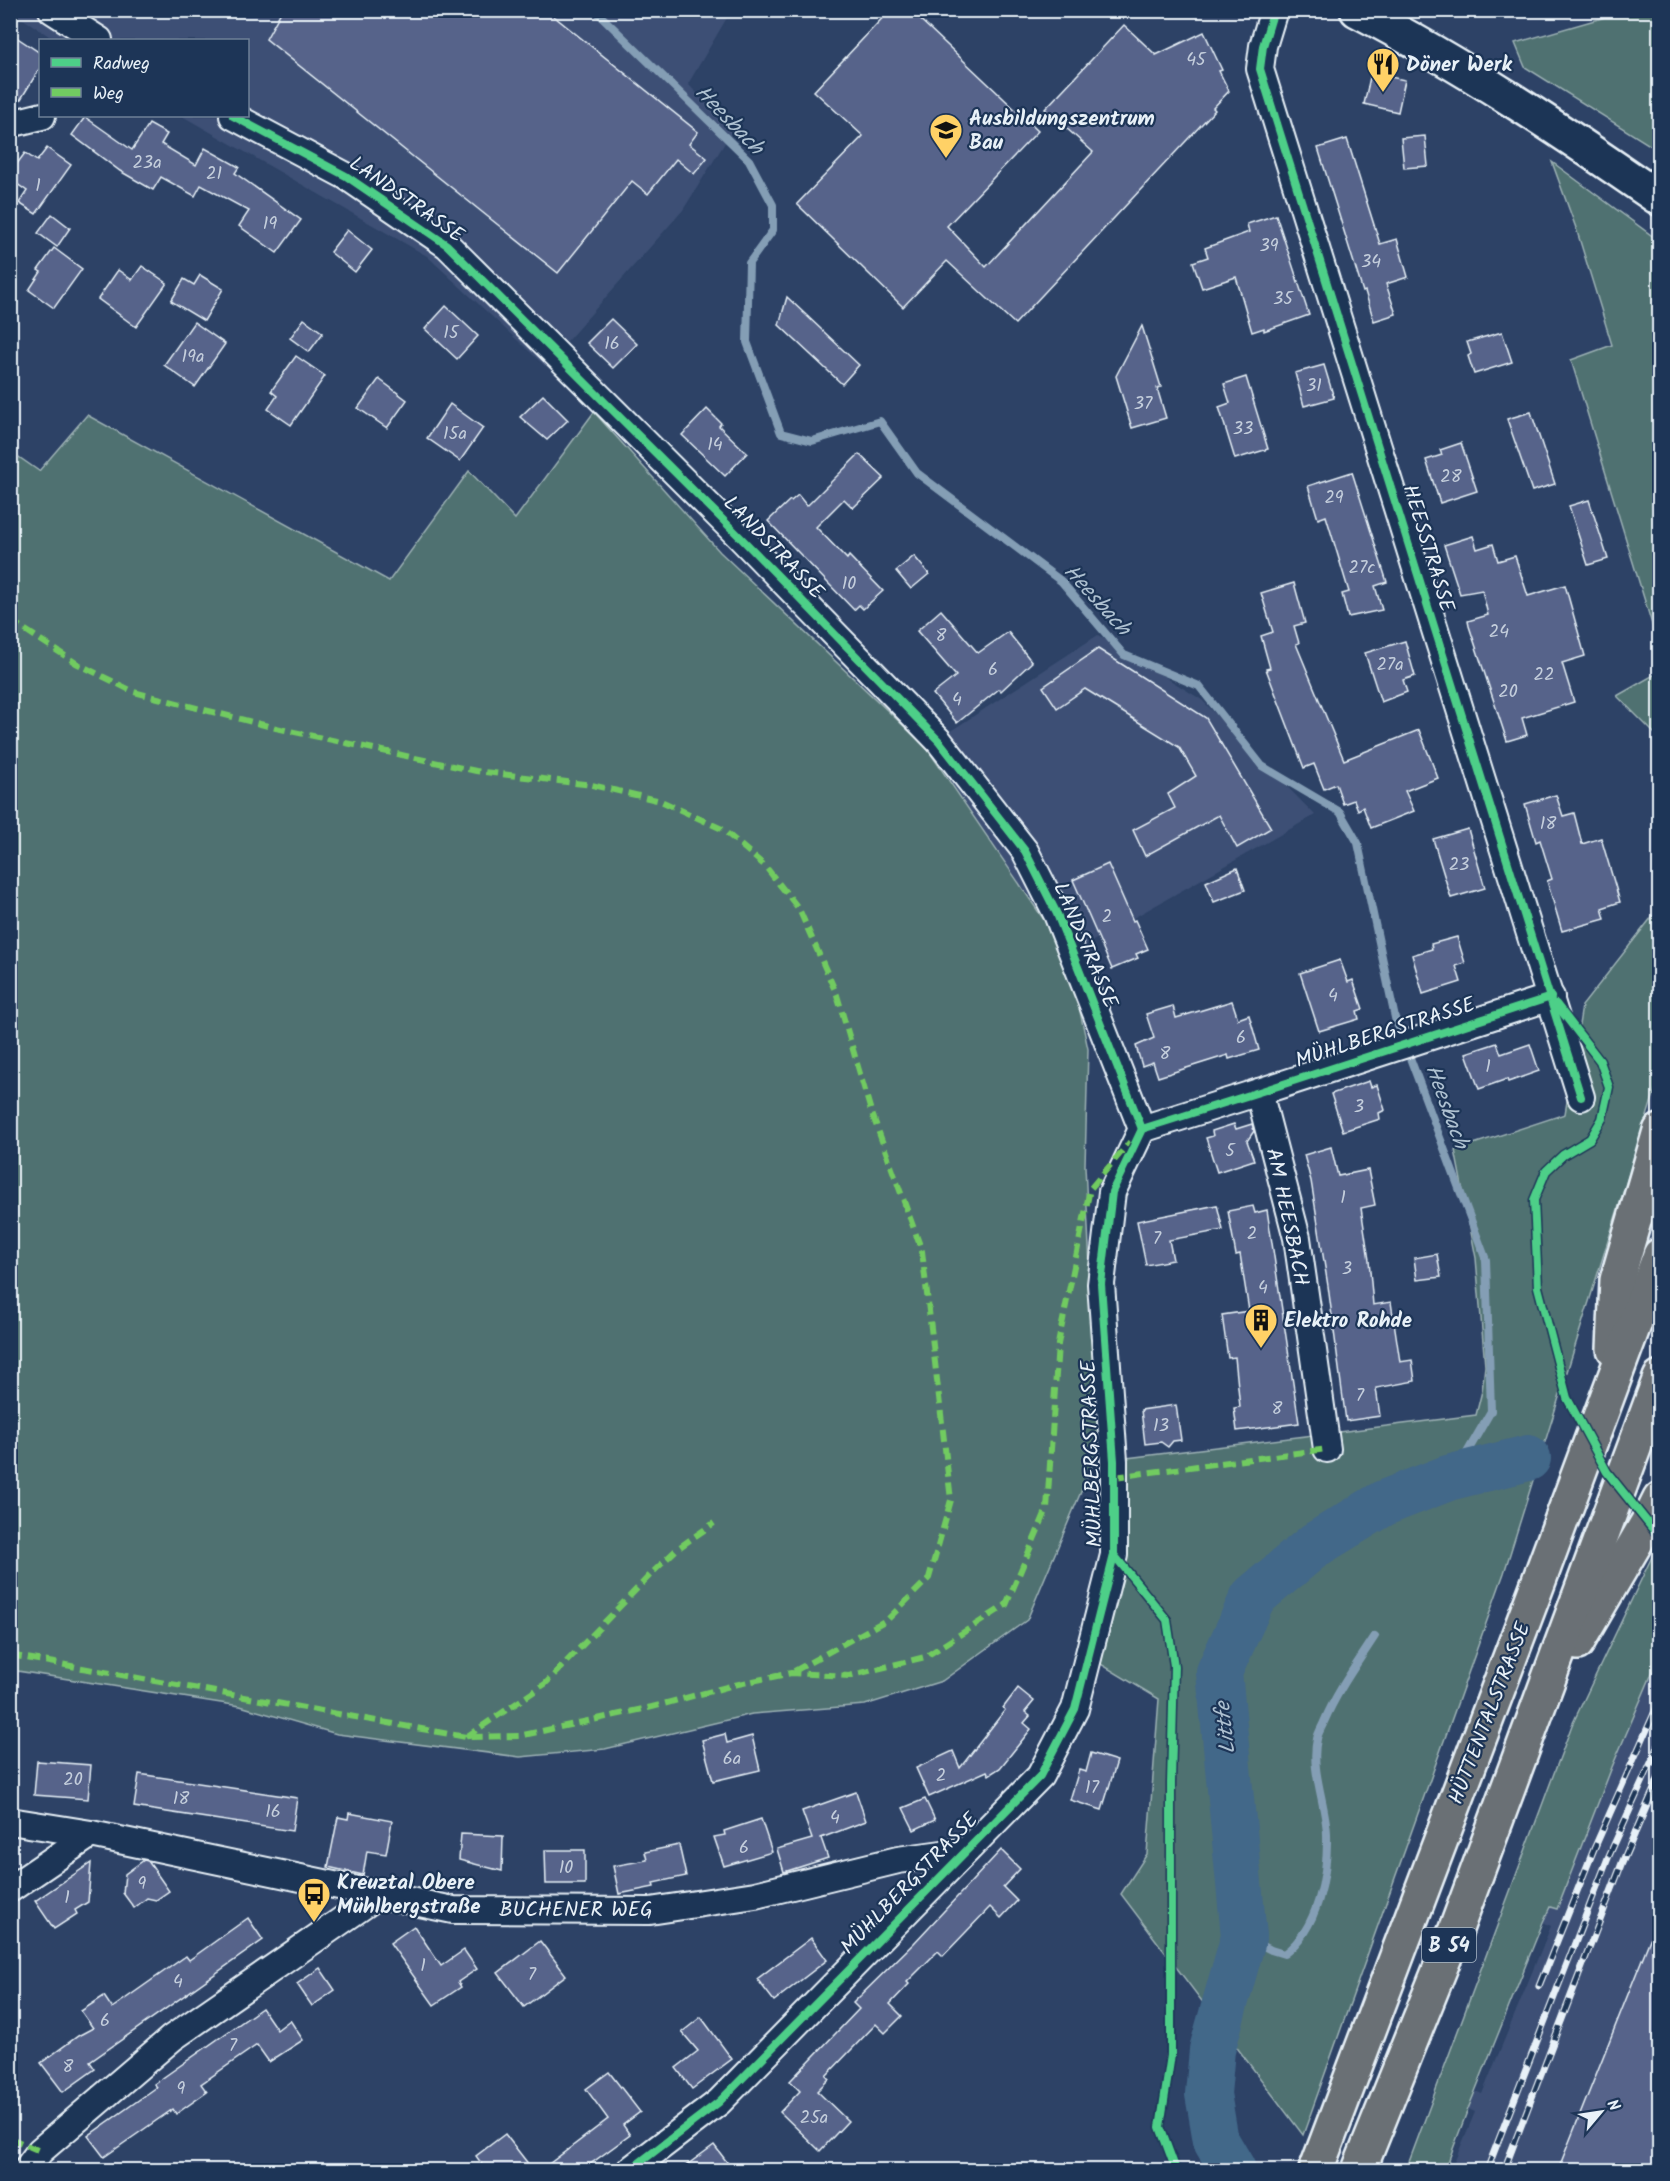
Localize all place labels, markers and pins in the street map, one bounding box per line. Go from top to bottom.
restaurant icon: Döner Werk [1365,46,1401,93]
place label: Döner Werk [1406,49,1512,82]
place label: Ausbildungszentrum Bau [969,103,1155,160]
school or university icon: Ausbildungszentrum Bau [928,112,964,159]
building icon: Elektro Rohde [1243,1302,1279,1349]
place label: Elektro Rohde [1284,1305,1412,1338]
place label: Kreuztal Obere Mühlbergstraße [337,1867,481,1924]
bus stop icon: Kreuztal Obere Mühlbergstraße [296,1876,332,1923]

